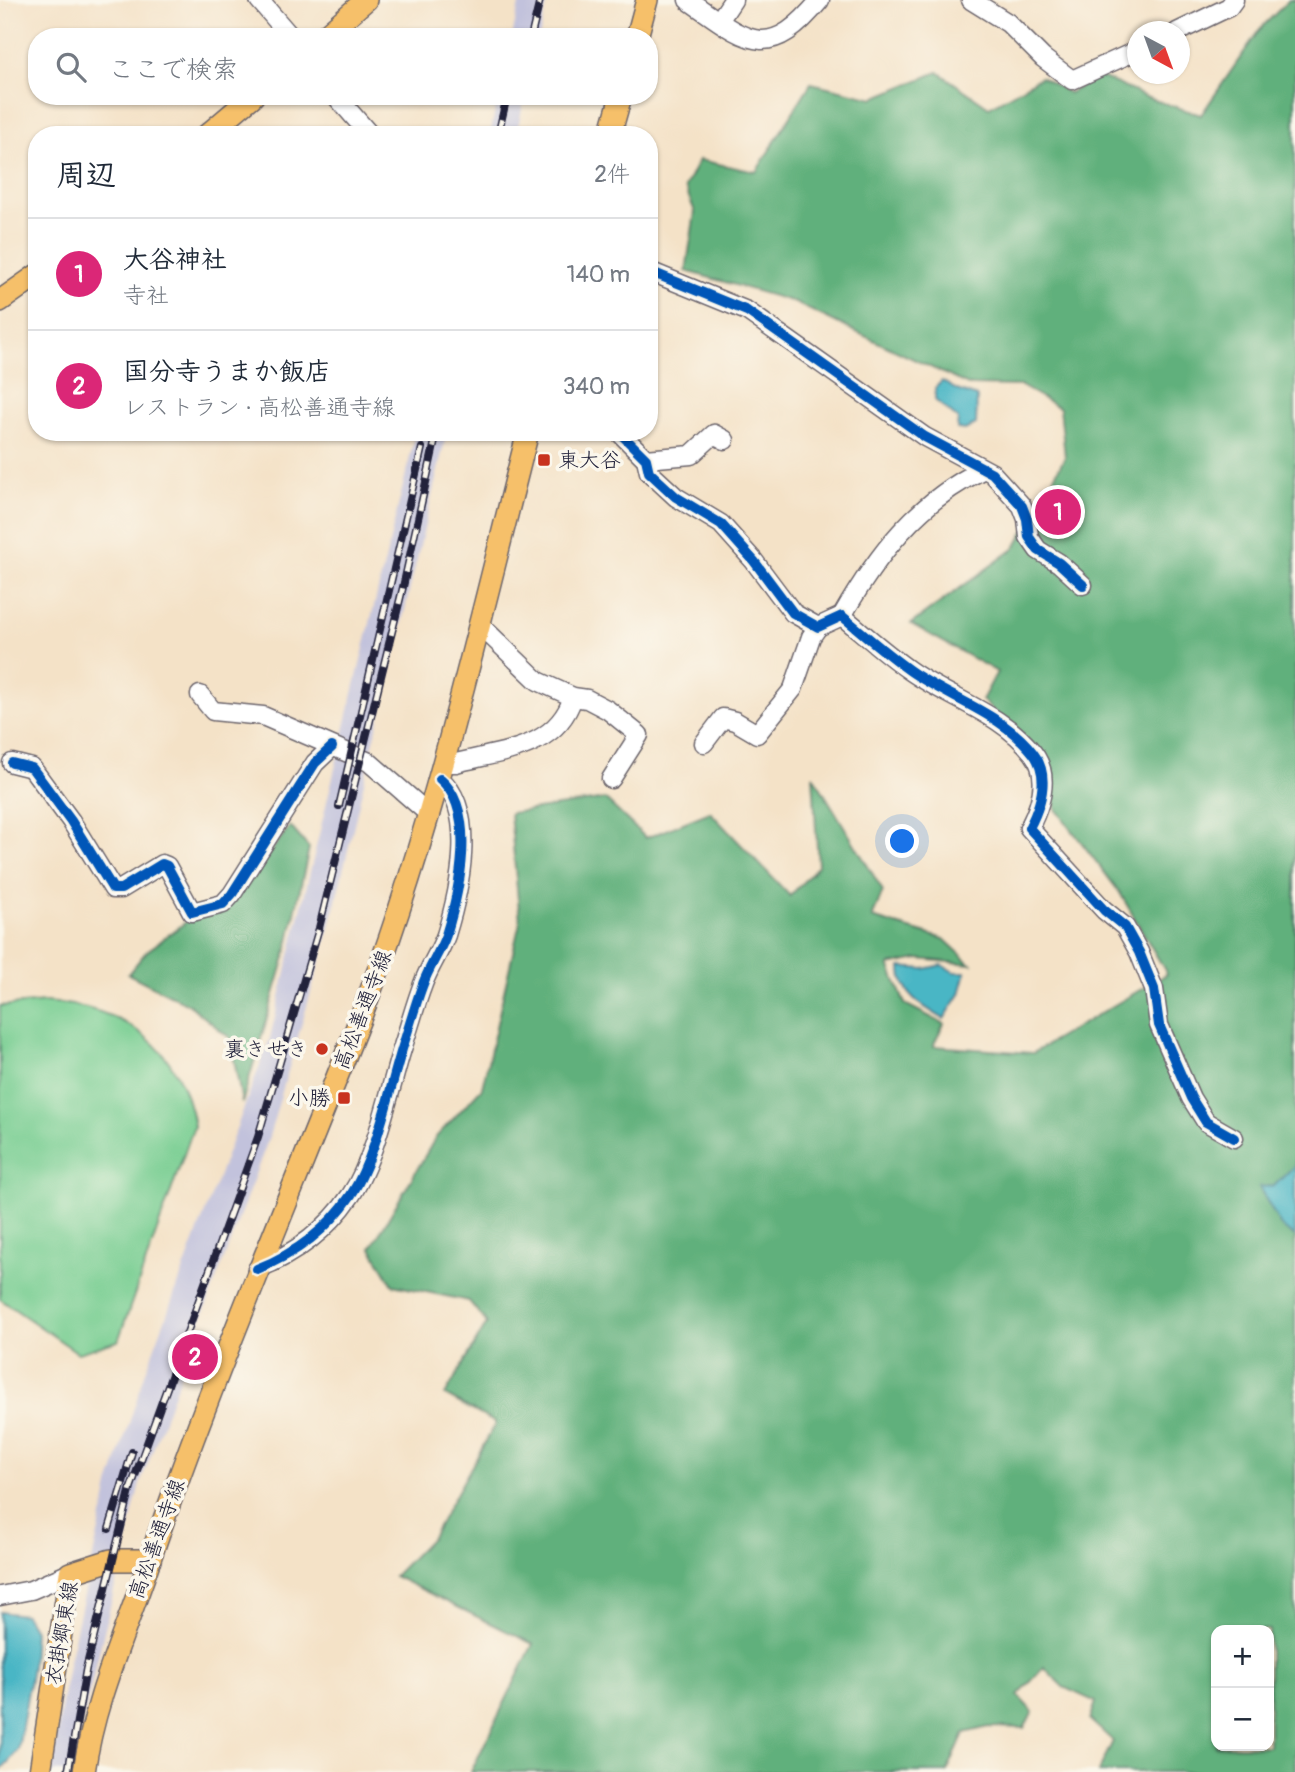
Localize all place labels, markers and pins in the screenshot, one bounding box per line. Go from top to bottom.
place label: 東大谷 [558,447,621,474]
marker: 東大谷 [536,452,552,468]
pin: 1 [1035,486,1081,538]
place label: 裏きせき [224,1036,308,1063]
marker: 裏きせき [314,1041,330,1057]
place label: 小勝 [288,1085,330,1112]
marker: 小勝 [336,1090,352,1106]
pin: 2 [172,1331,218,1383]

